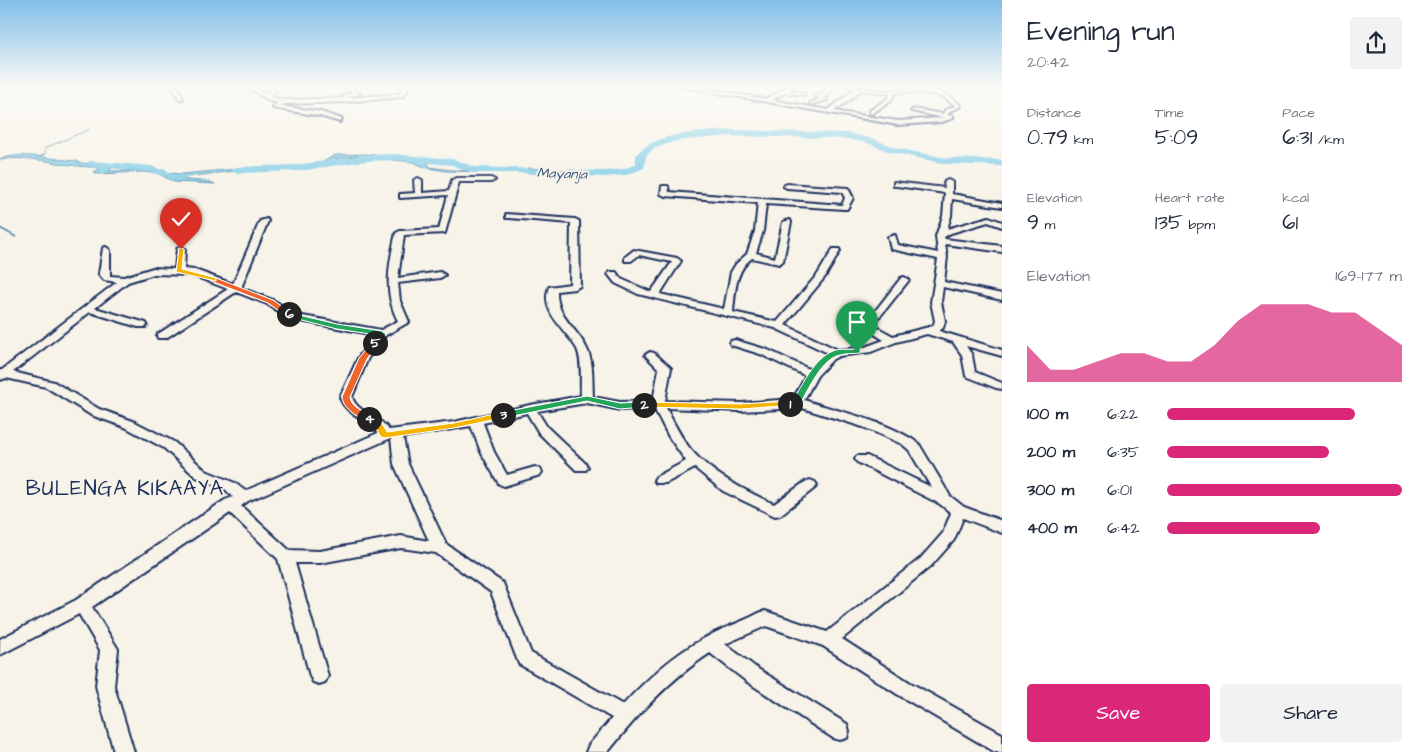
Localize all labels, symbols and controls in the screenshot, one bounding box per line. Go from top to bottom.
text: Evening run [1027,12,1175,51]
button: share [1350,17,1402,69]
text: 20:42 [1027,51,1069,73]
text: Distance [1027,103,1081,123]
text: Time [1155,103,1184,123]
text: Pace [1282,103,1315,123]
text: 0.79 [1027,123,1068,152]
text: 5:09 [1155,123,1198,152]
text: 6:31 [1282,123,1312,152]
text: km [1068,130,1093,150]
text: /km [1312,130,1344,150]
water label: Mayanja [537,163,588,185]
text: Elevation [1027,188,1082,208]
text: Heart rate [1155,188,1225,208]
text: kcal [1282,188,1309,208]
pin [160,198,202,249]
icon: check [167,205,195,233]
text: 9 [1027,208,1039,237]
text: 135 [1155,208,1183,237]
text: 61 [1282,208,1298,237]
text: m [1039,215,1055,235]
text: bpm [1183,215,1215,235]
text: Elevation [1027,265,1090,287]
text: 169–177 m [1335,265,1402,287]
pin [836,301,878,352]
pin: 6 [276,302,302,326]
text: 6 [285,304,294,324]
icon: arrive [843,308,871,336]
pin: 5 [362,330,388,356]
text: 5 [371,333,380,353]
pin: 2 [632,392,656,418]
pin: 1 [778,392,802,416]
text: 1 [790,394,791,414]
text: 2 [640,395,649,415]
pin: 3 [490,402,516,428]
text: 100 m [1027,403,1068,425]
text: 6:22 [1107,403,1138,425]
text: 3 [500,405,507,425]
pin: 4 [356,406,382,432]
text: 4 [365,409,374,429]
text: 200 m [1027,441,1075,463]
text: 6:35 [1107,441,1139,463]
district label: BULENGA KIKAAYA [26,474,224,503]
text: 300 m [1027,479,1074,501]
text: 6:01 [1107,479,1132,501]
text: 400 m [1027,517,1077,539]
text: 6:42 [1107,517,1140,539]
button: Save [1027,684,1210,742]
button: Share [1220,684,1402,742]

